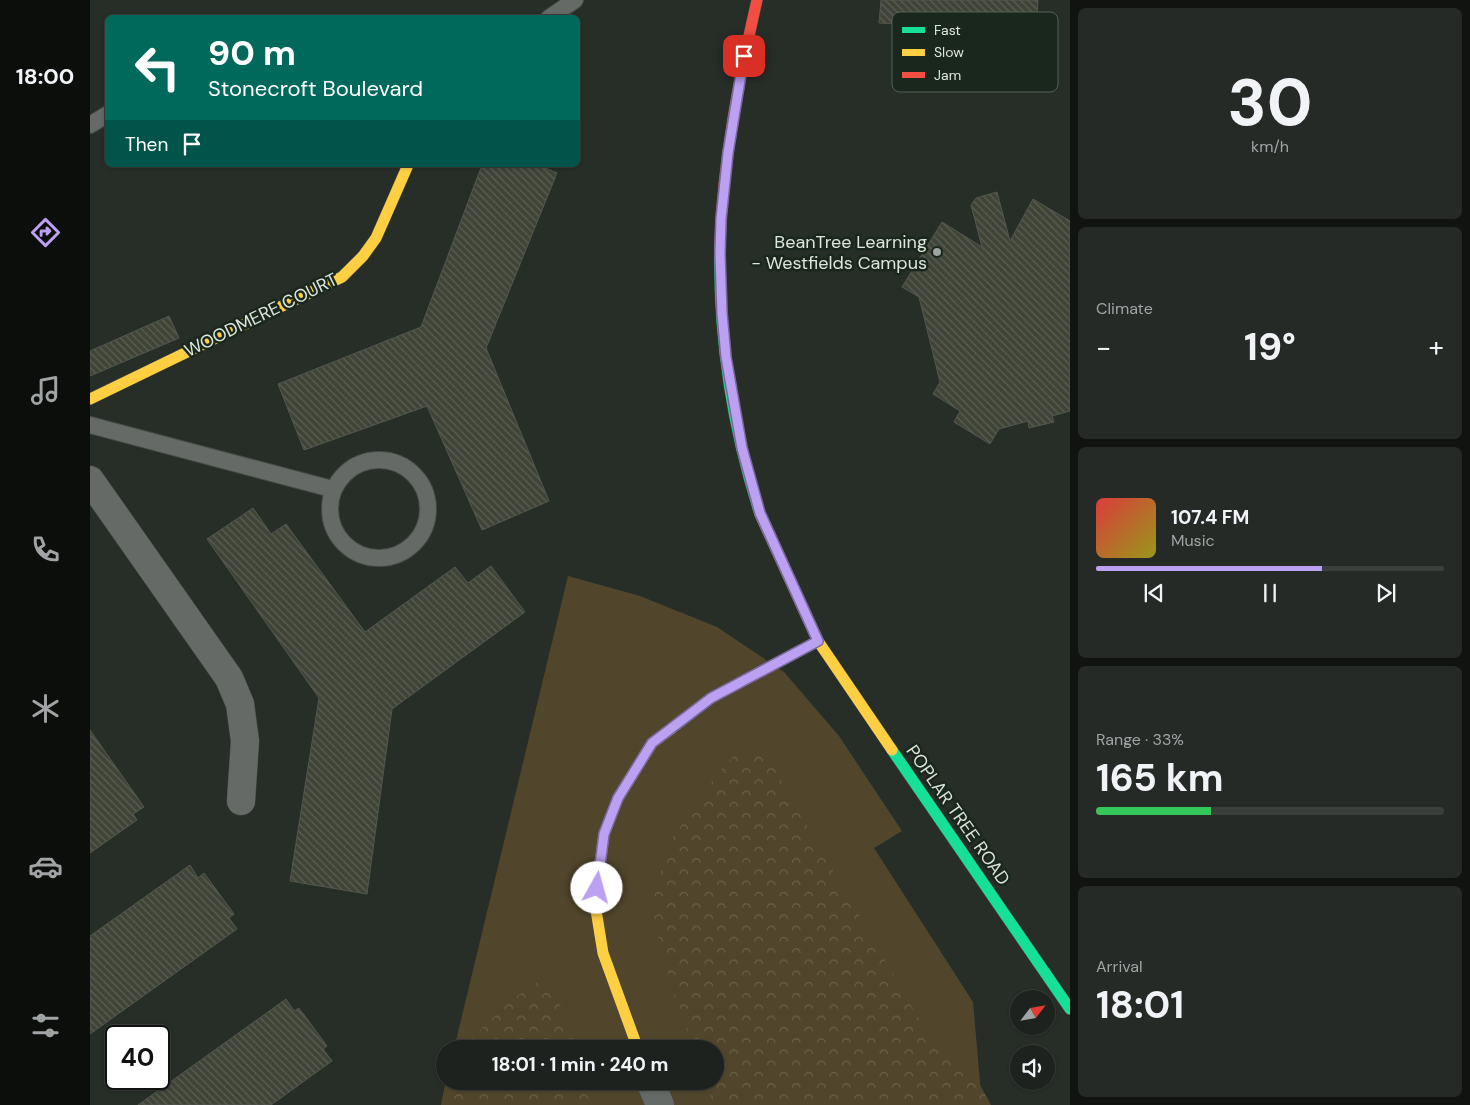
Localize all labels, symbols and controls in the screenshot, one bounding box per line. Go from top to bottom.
legend [892,12,1058,92]
text: Fast [934,21,961,39]
text: 90 m [208,30,296,76]
icon: left [125,35,190,100]
pin [723,35,765,77]
icon: arrive [730,42,758,70]
text: Slow [934,43,964,61]
text: 30 [1228,61,1312,145]
text: 18:00 [16,62,74,91]
text: Jam [934,66,961,84]
text: Stonecroft Boulevard [208,74,423,103]
icon: arrive [178,130,206,158]
text: Then [125,132,168,157]
text: km/h [1251,136,1289,157]
icon: directions [28,215,63,250]
place label: BeanTree Learning - Westfields Campus [751,230,927,275]
marker: BeanTree Learning - Westfields Campus [931,246,943,258]
street label: WOODMERE COURT [180,267,342,363]
text: Climate [1096,298,1153,319]
text: 19° [1244,322,1296,372]
text: − [1096,329,1111,366]
text: + [1429,329,1444,366]
icon: music [28,373,63,408]
text: 107.4 FM [1171,505,1249,530]
text: Music [1171,530,1215,551]
icon: phone [28,532,63,567]
icon: previous [1140,579,1168,607]
icon: pause [1256,579,1284,607]
icon: next [1372,579,1400,607]
icon: climate [28,691,63,726]
text: Range · 33% [1096,729,1184,750]
street label: POPLAR TREE ROAD [901,740,1015,890]
text: 165 km [1096,753,1223,803]
icon: car [28,849,63,884]
position arrow [570,861,622,913]
text: Arrival [1096,956,1143,977]
text: 18:01 [1096,980,1184,1030]
north arrow [1010,990,1055,1035]
map controls [1010,990,1055,1090]
icon: filters [28,1008,63,1043]
speed limit sign: 40 [105,1025,170,1090]
button: sound [1010,1045,1055,1090]
text: 18:01 · 1 min · 240 m [492,1052,668,1077]

